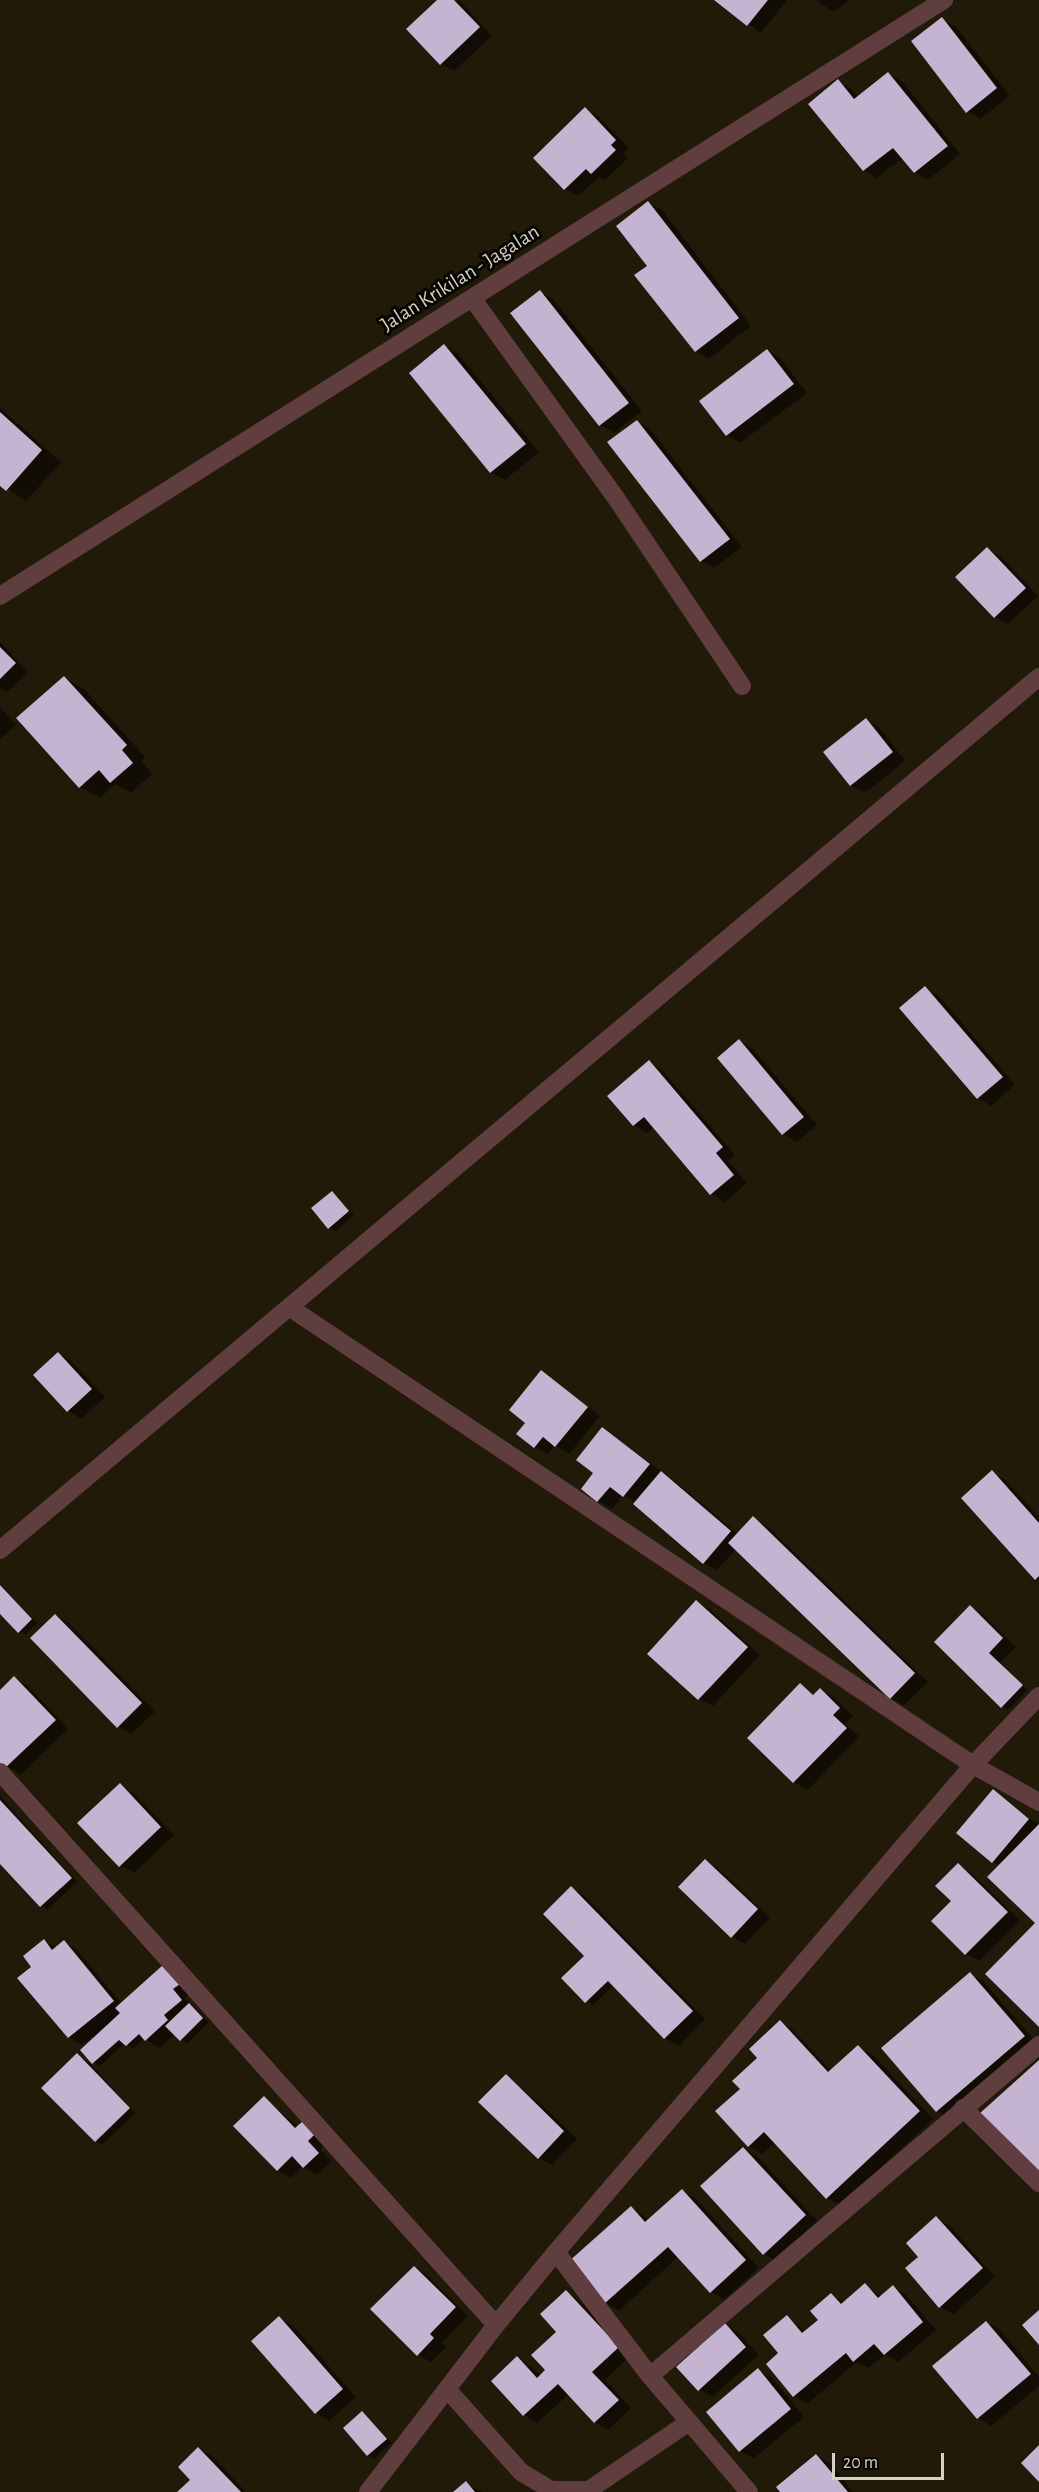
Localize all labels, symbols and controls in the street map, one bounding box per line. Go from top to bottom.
street label: Jalan Krikilan - Jagalan [376,219,544,337]
scale bar [835,2441,948,2479]
text: 20 m [843,2454,878,2472]

